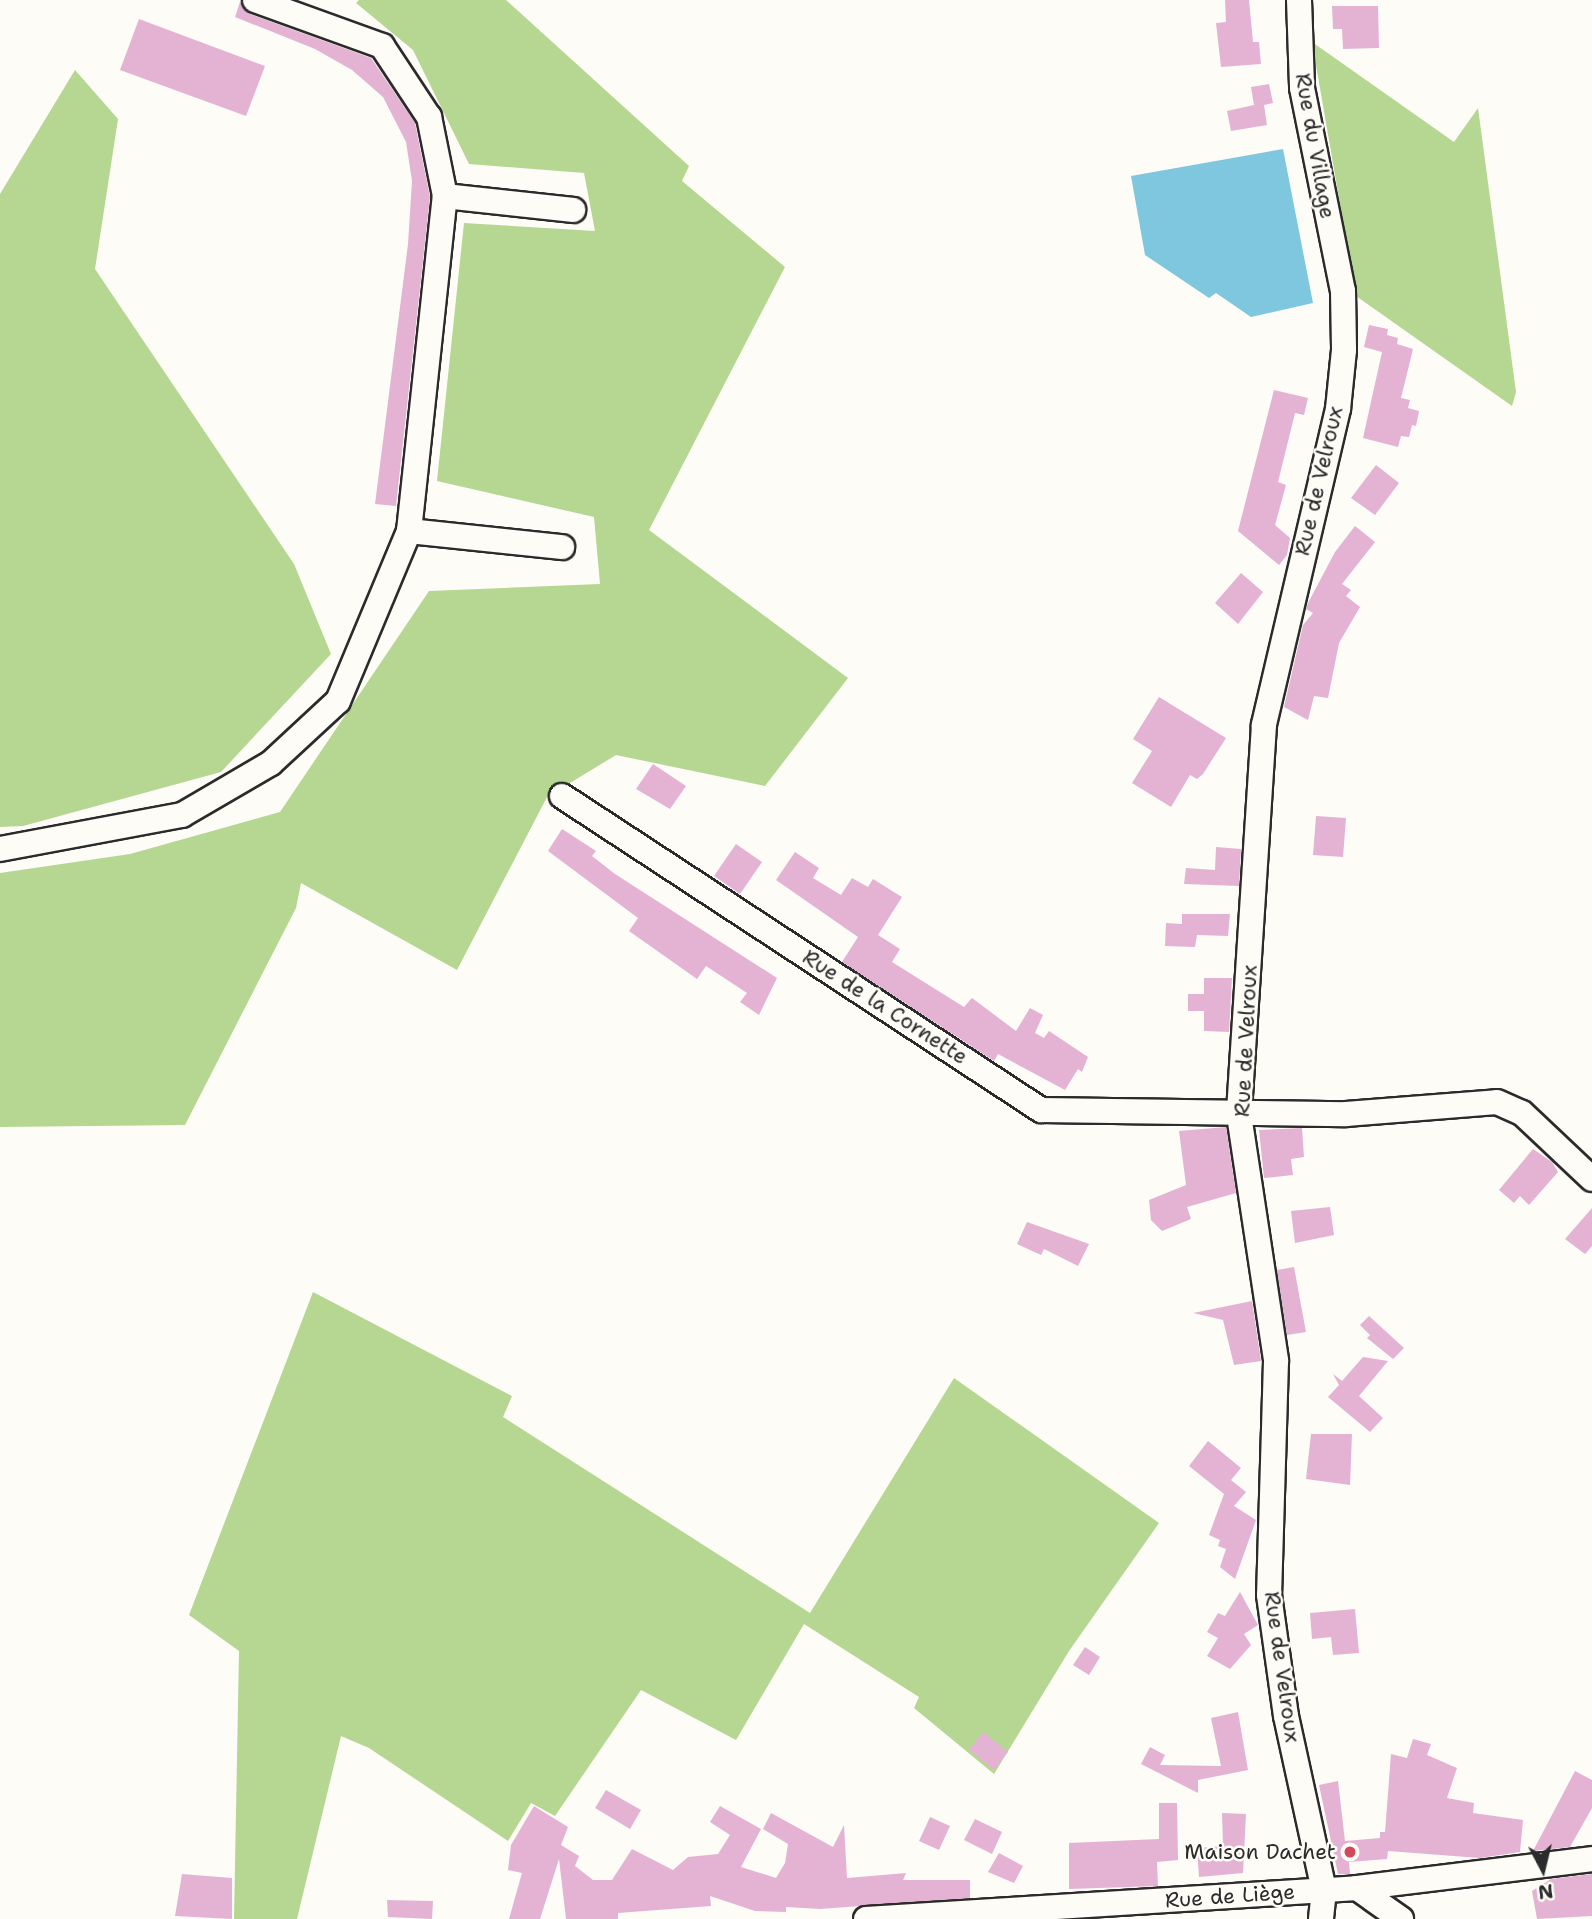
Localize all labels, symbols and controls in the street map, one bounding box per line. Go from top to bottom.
street label: Rue du Village [1290,71,1340,221]
street label: Rue de Velroux [1290,404,1348,558]
street label: Rue de la Cornette [798,944,972,1070]
street label: Rue de Velroux [1229,964,1263,1118]
street label: Rue de Velroux [1259,1590,1305,1744]
north arrow [1508,1835,1578,1905]
place label: Maison Dachet [1184,1839,1336,1865]
marker: Maison Dachet [1342,1844,1358,1860]
text: N [1537,1878,1555,1905]
street label: Rue de Liège [1164,1879,1296,1913]

